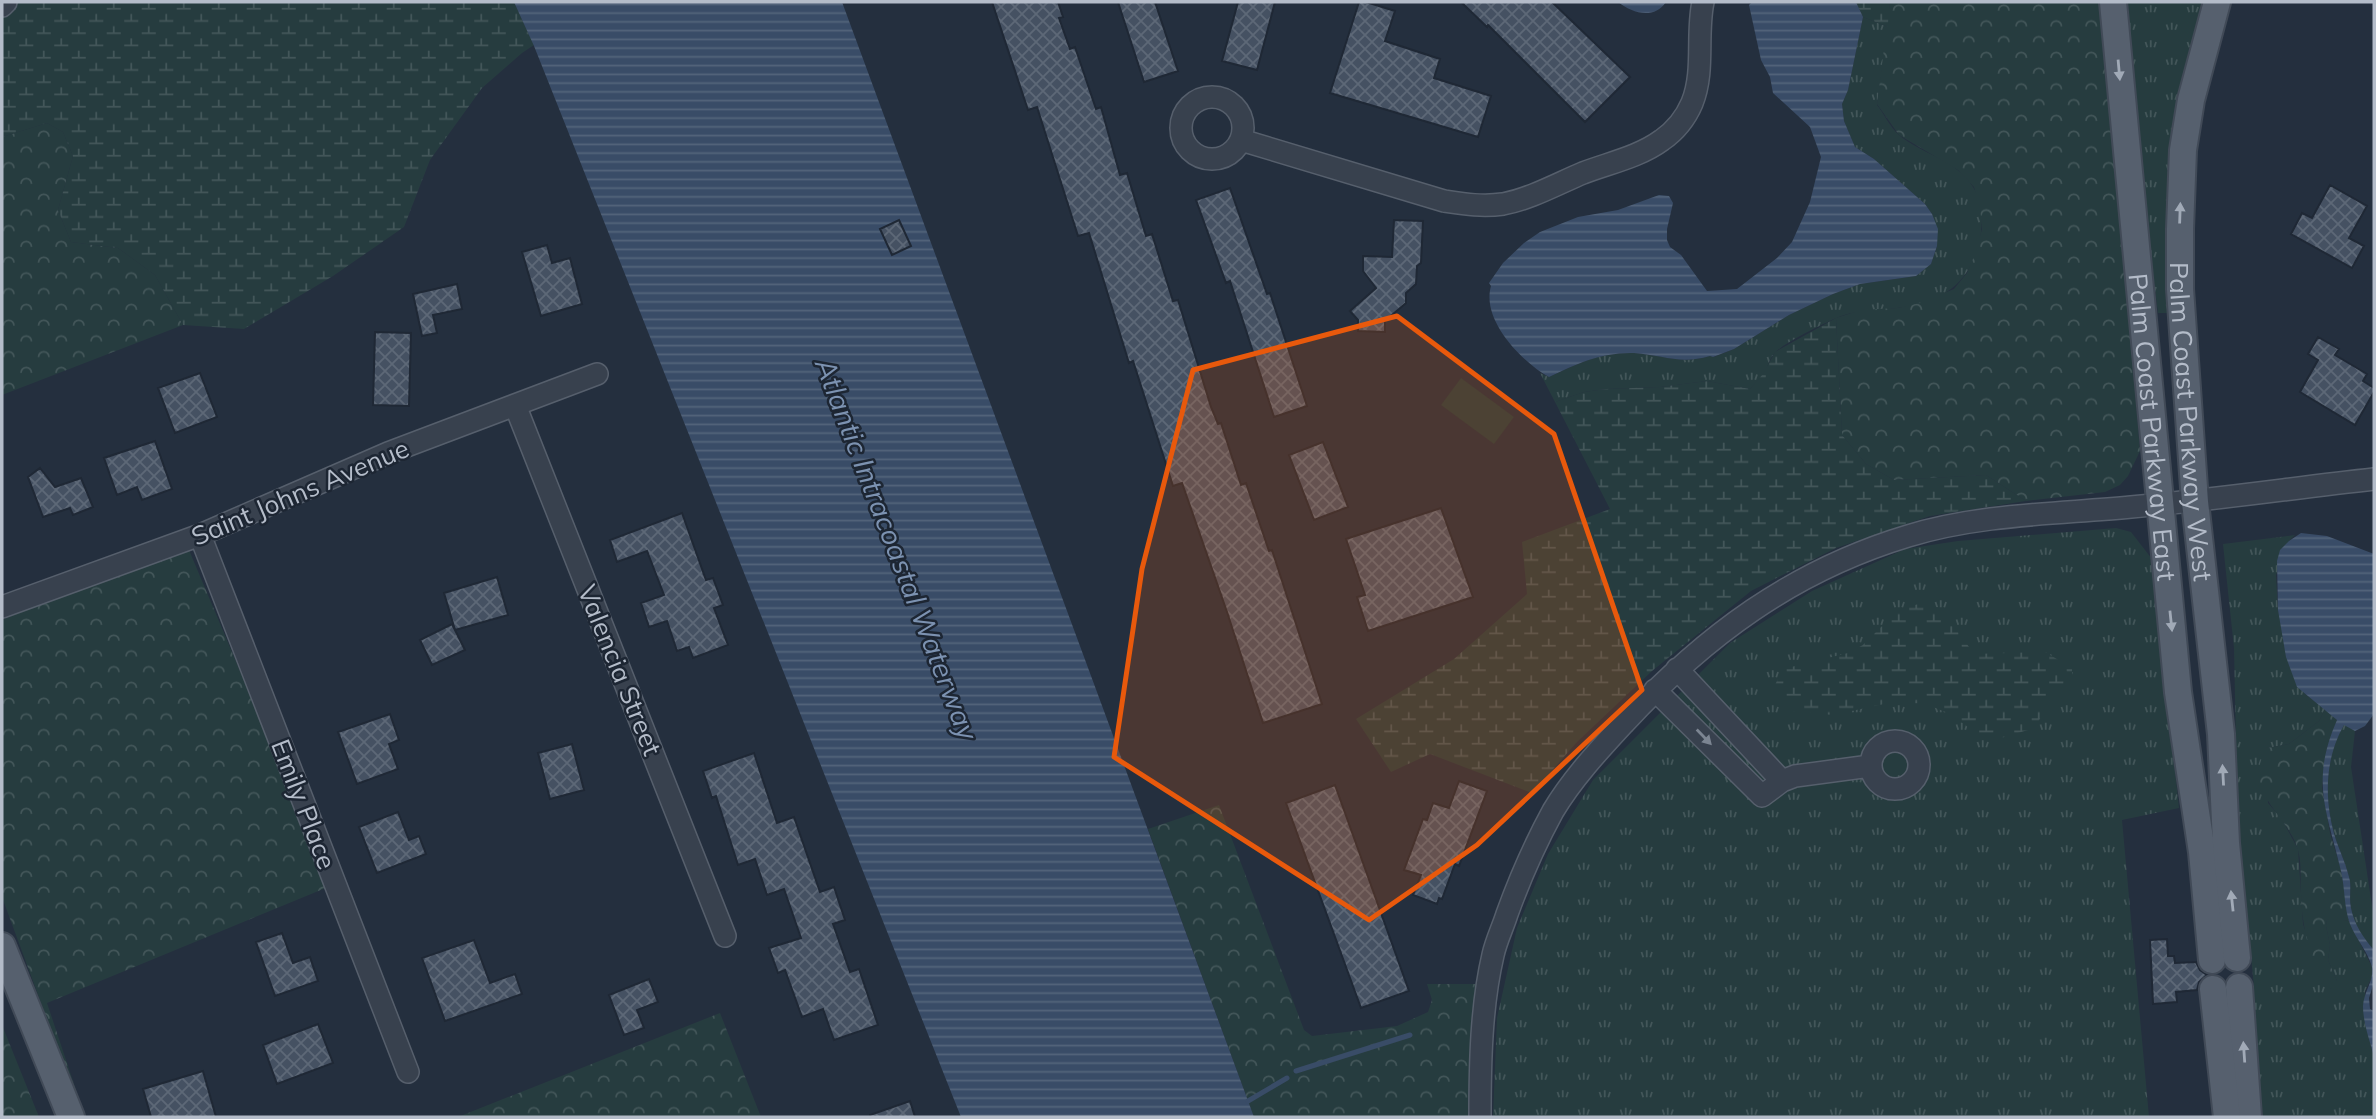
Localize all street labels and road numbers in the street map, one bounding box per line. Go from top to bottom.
street label: Palm Coast Parkway West [2164,262,2220,583]
street label: Palm Coast Parkway East [2122,272,2184,583]
street label: Saint Johns Avenue [186,431,414,553]
street label: Valencia Street [571,580,669,760]
street label: Emily Place [264,734,344,874]

